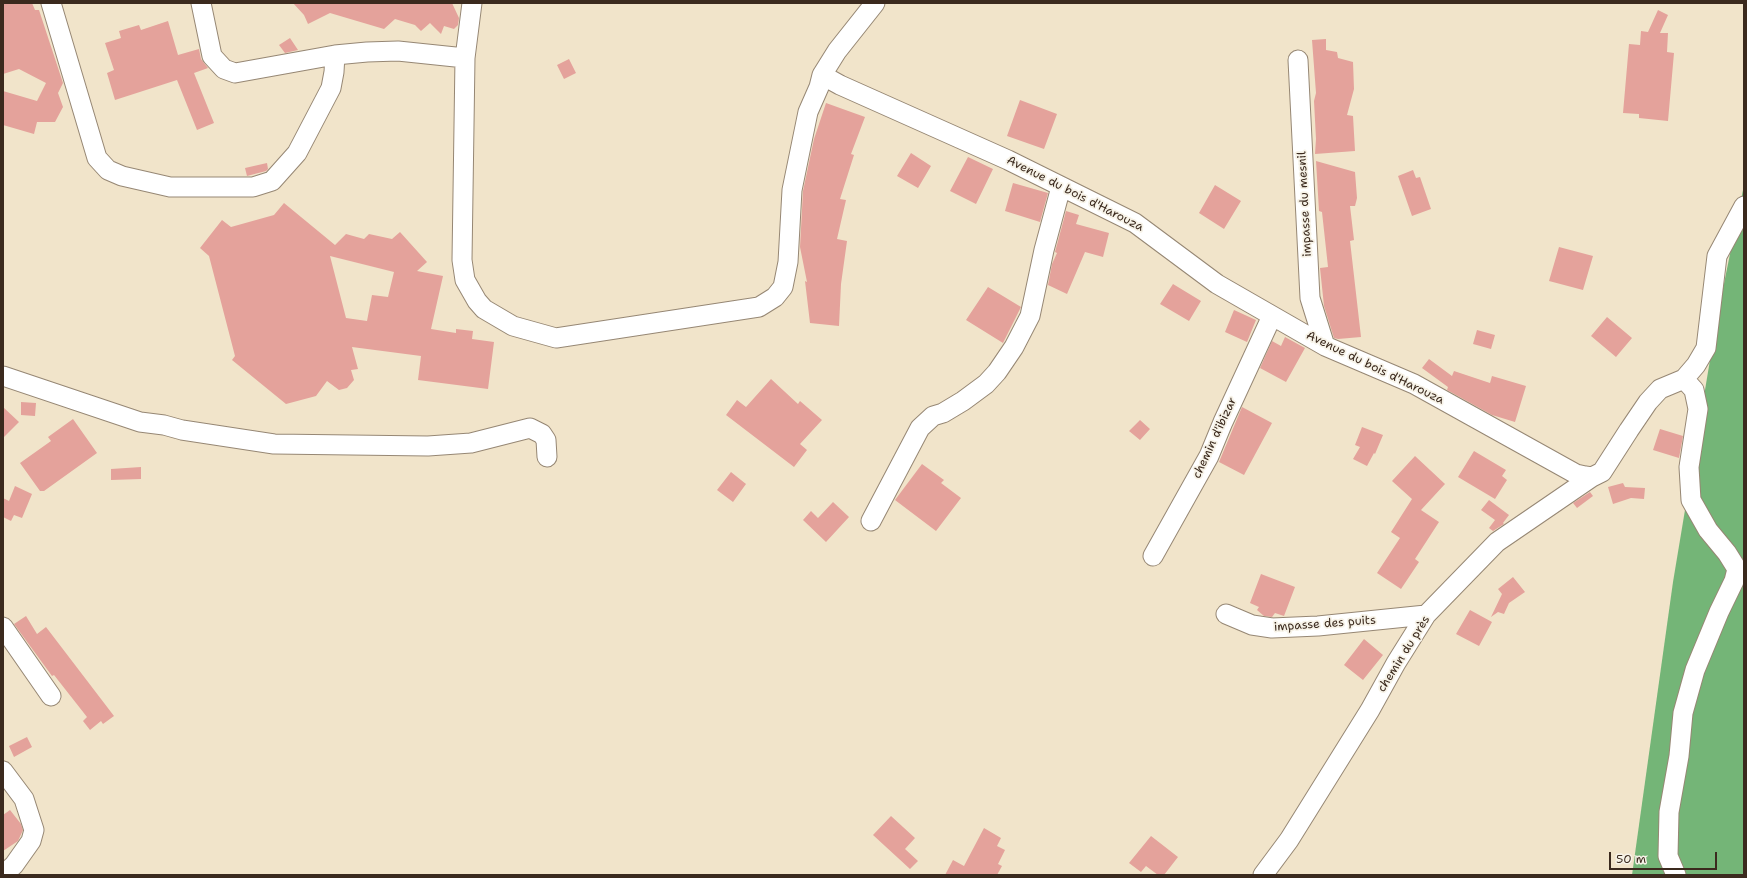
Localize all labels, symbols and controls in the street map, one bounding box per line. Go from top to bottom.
street label: impasse du mesnil [1295,151,1315,257]
street label: Avenue du bois d'Harouza [1004,153,1146,235]
street label: Avenue du bois d'Harouza [1304,328,1446,408]
street label: chemin d'ibizar [1190,395,1240,481]
street label: impasse des puits [1273,613,1377,635]
street label: chemin du près [1375,613,1433,695]
scale bar [1611,844,1719,870]
text: 50 m [1616,851,1646,867]

